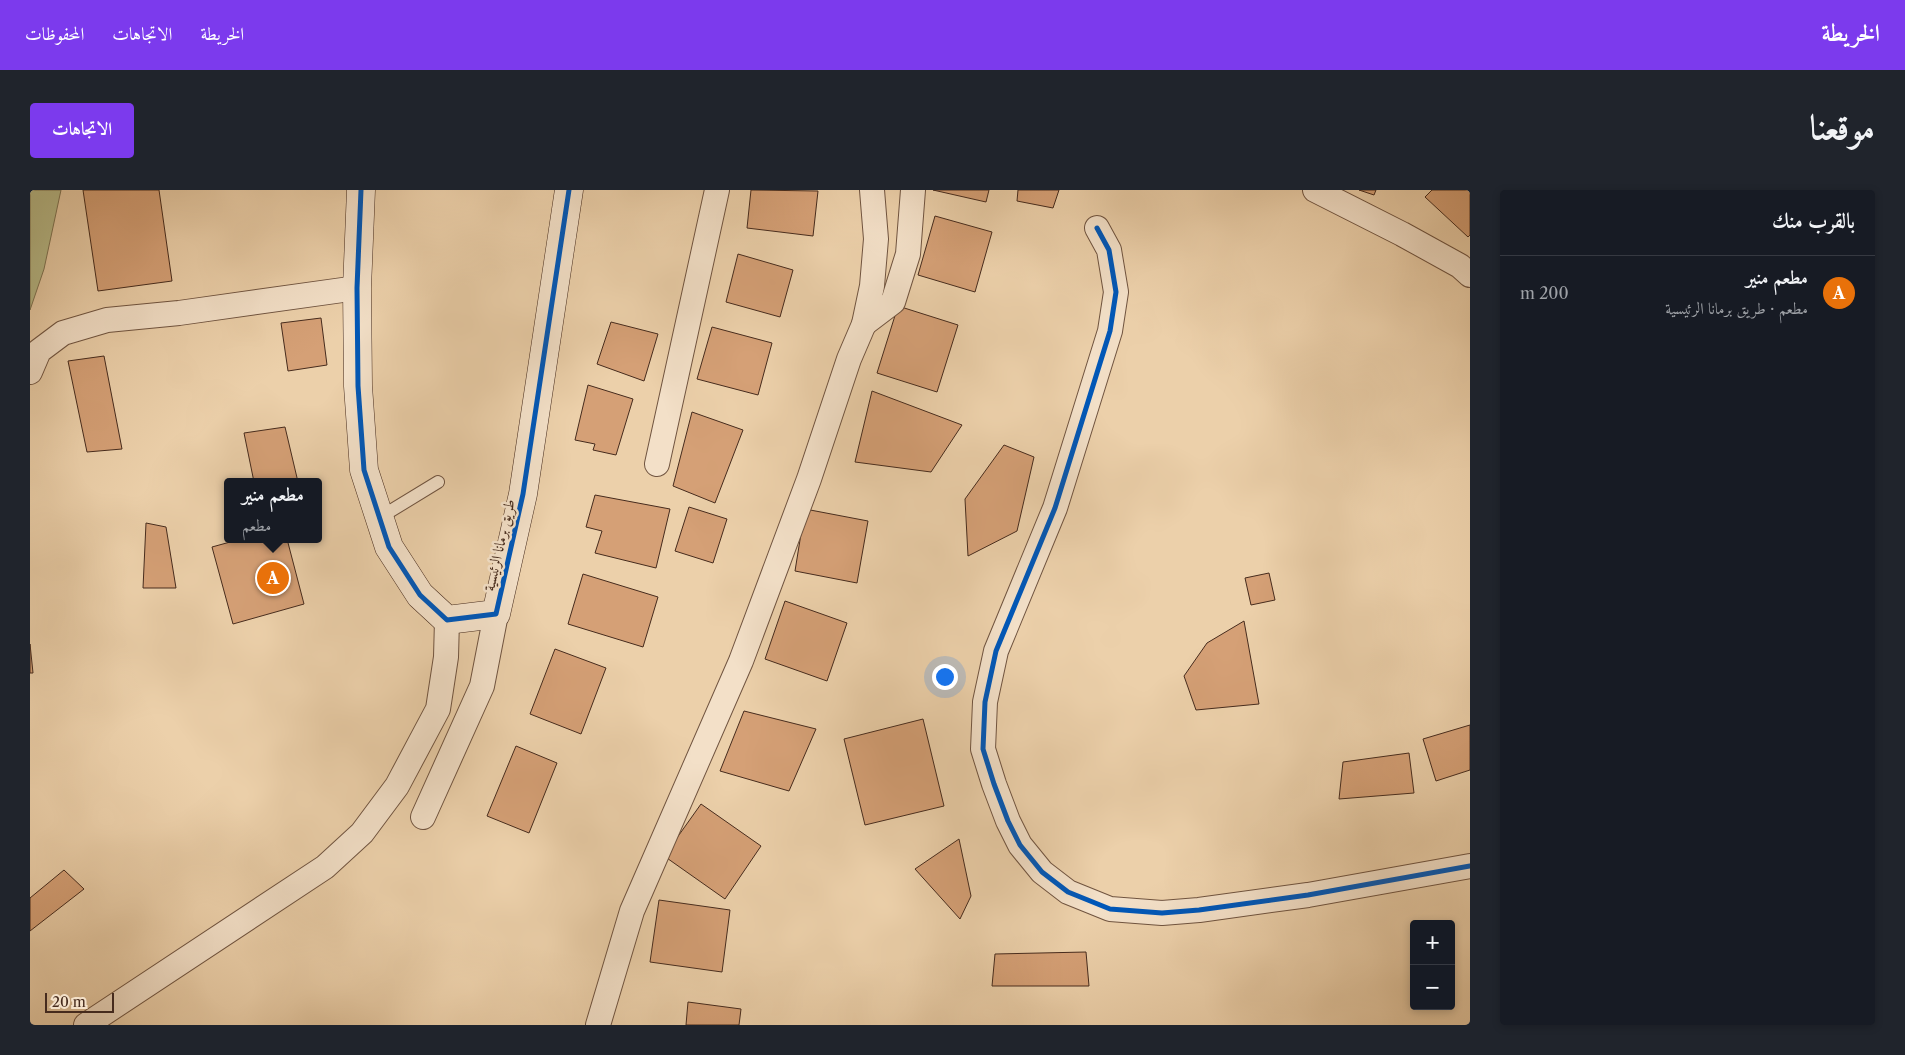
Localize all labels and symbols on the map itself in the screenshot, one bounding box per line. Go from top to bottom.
street label: طريق برمانا الرئيسية [479,497,520,593]
pin: A [257,559,289,597]
your location [932,664,958,690]
scale bar [45,990,114,1013]

